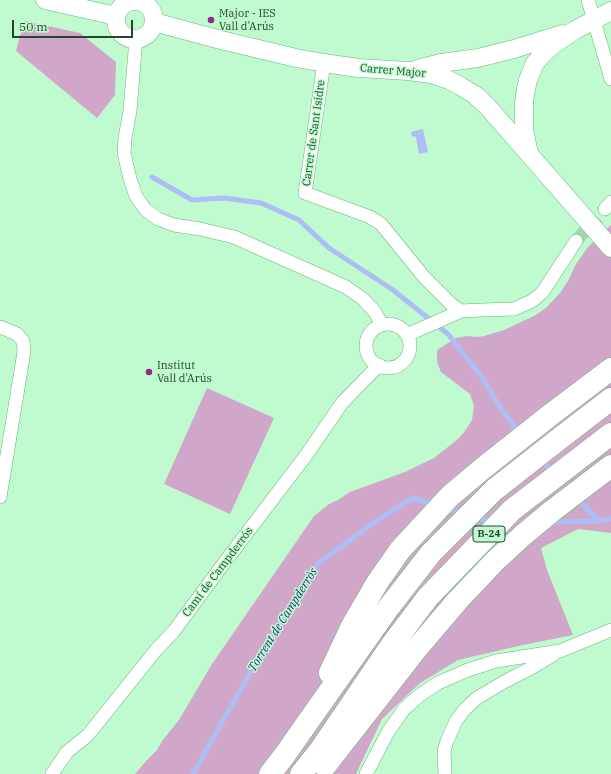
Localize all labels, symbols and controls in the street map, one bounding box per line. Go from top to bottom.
place label: Major - IES Vall d'Arús [219,7,276,33]
scale bar [14,12,135,38]
marker: Major - IES Vall d'Arús [206,15,216,25]
text: 50 m [19,19,48,34]
street label: Carrer Major [359,62,427,80]
street label: Carrer de Sant Isidre [300,79,328,187]
place label: Institut Vall d'Arús [157,359,212,385]
marker: Institut Vall d'Arús [144,367,154,377]
street label: Camí de Campderrós [180,525,256,619]
road number: B-24 [473,526,505,542]
water label: Torrent de Campderròs [245,566,321,674]

